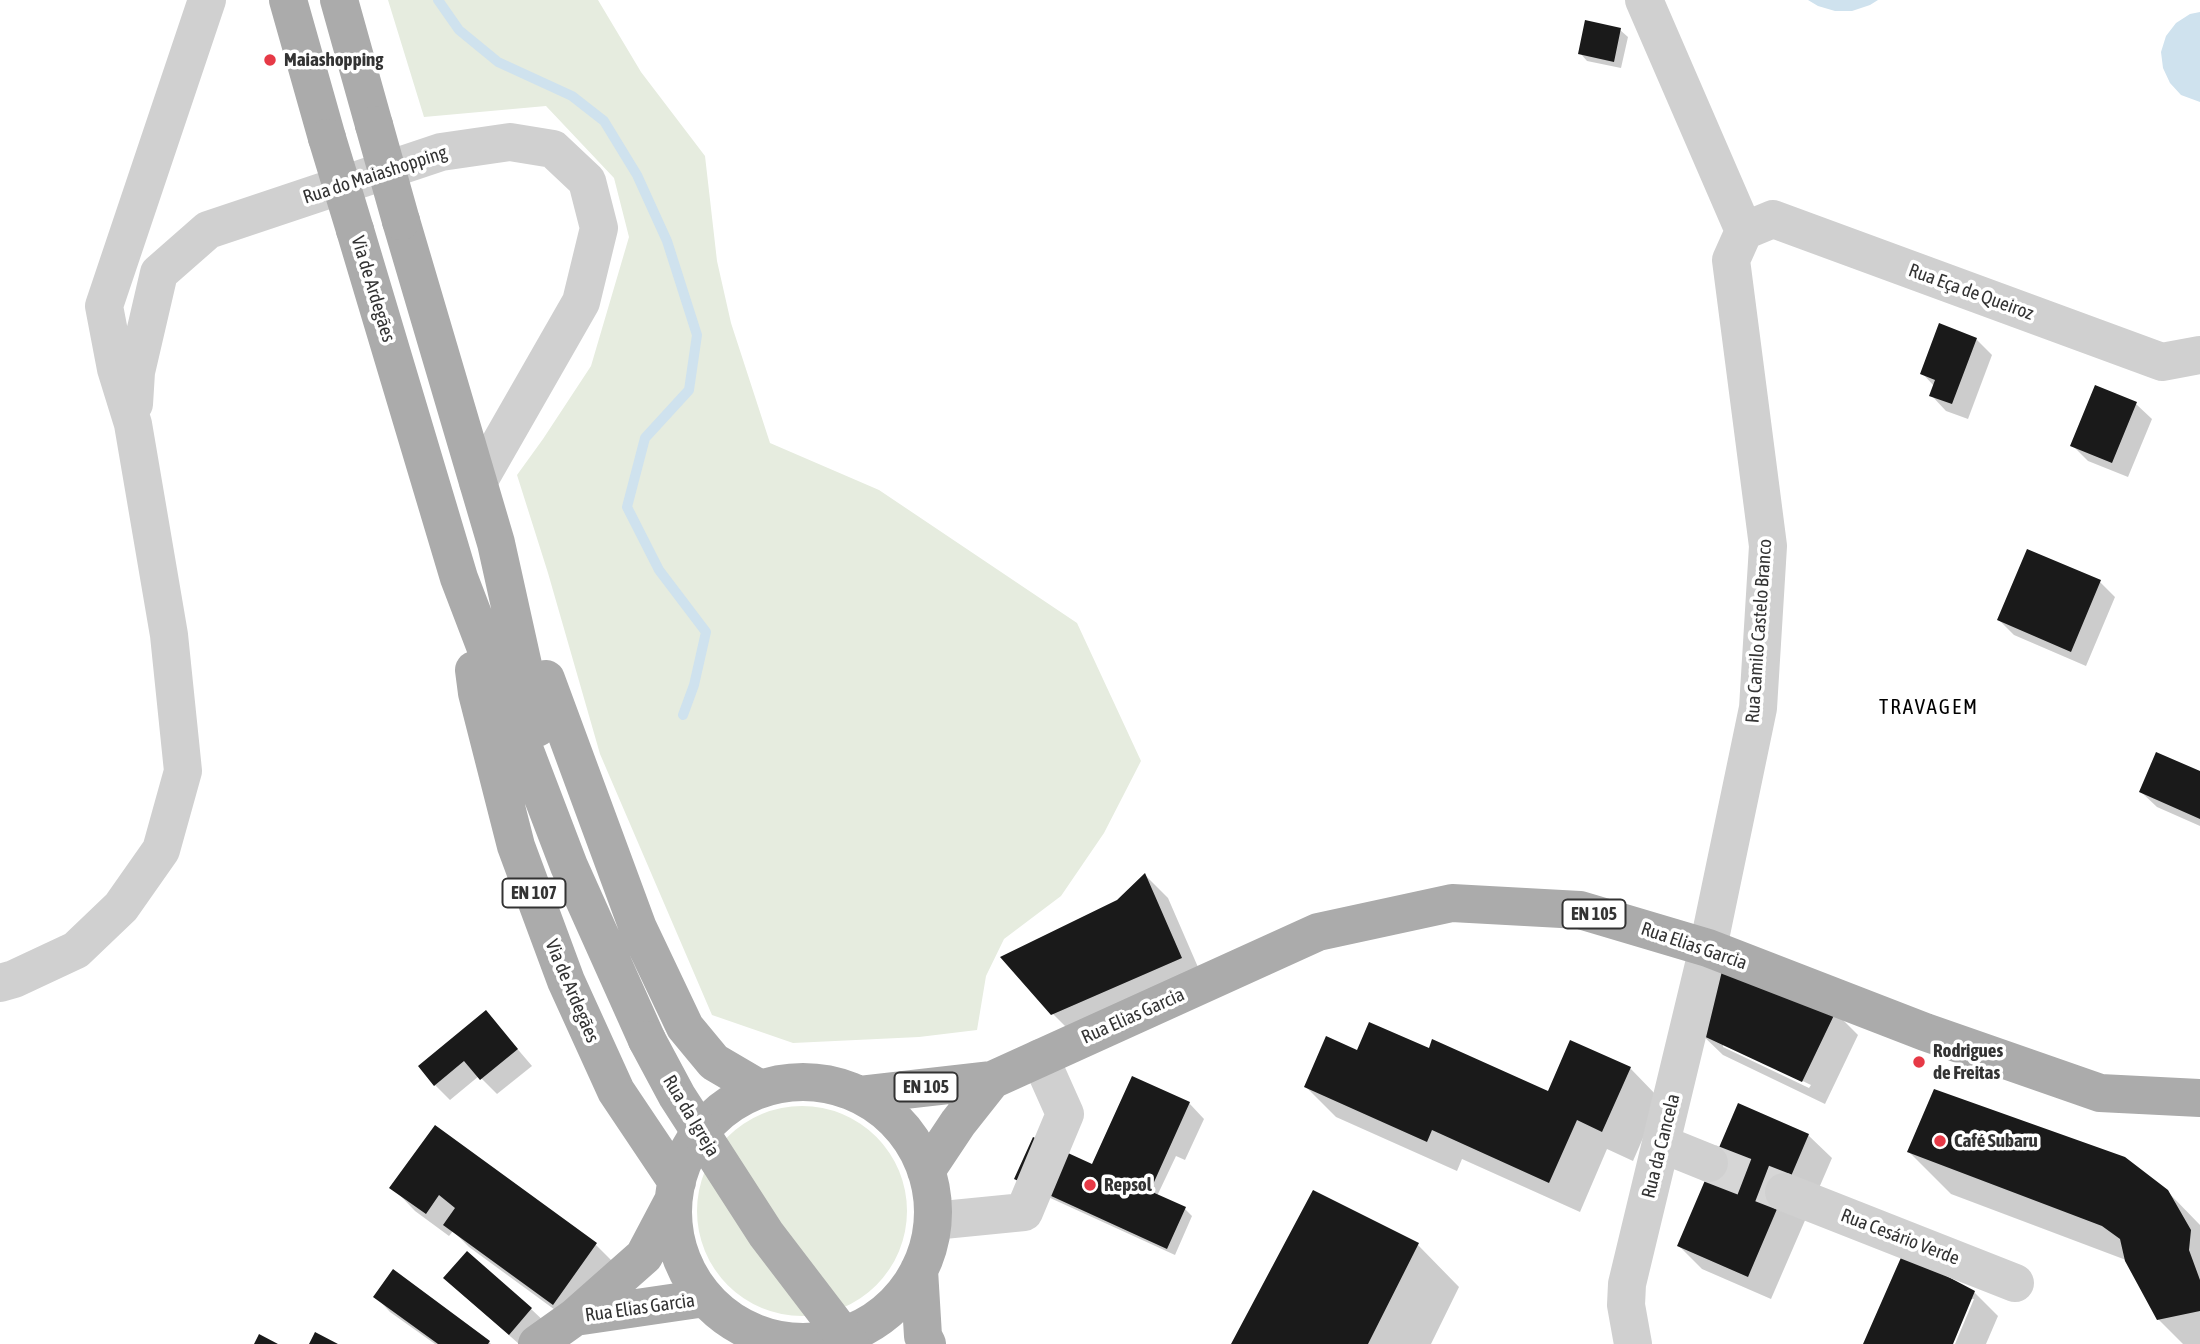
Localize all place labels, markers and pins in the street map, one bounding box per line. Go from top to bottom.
place label: Maiashopping [284,49,383,71]
marker: Maiashopping [262,52,278,68]
place label: Rodrigues de Freitas [1933,1040,2003,1084]
marker: Rodrigues de Freitas [1911,1054,1927,1070]
place label: Café Subaru [1954,1130,2038,1152]
marker: Café Subaru [1932,1133,1948,1149]
place label: Repsol [1104,1174,1152,1196]
marker: Repsol [1082,1177,1098,1193]

